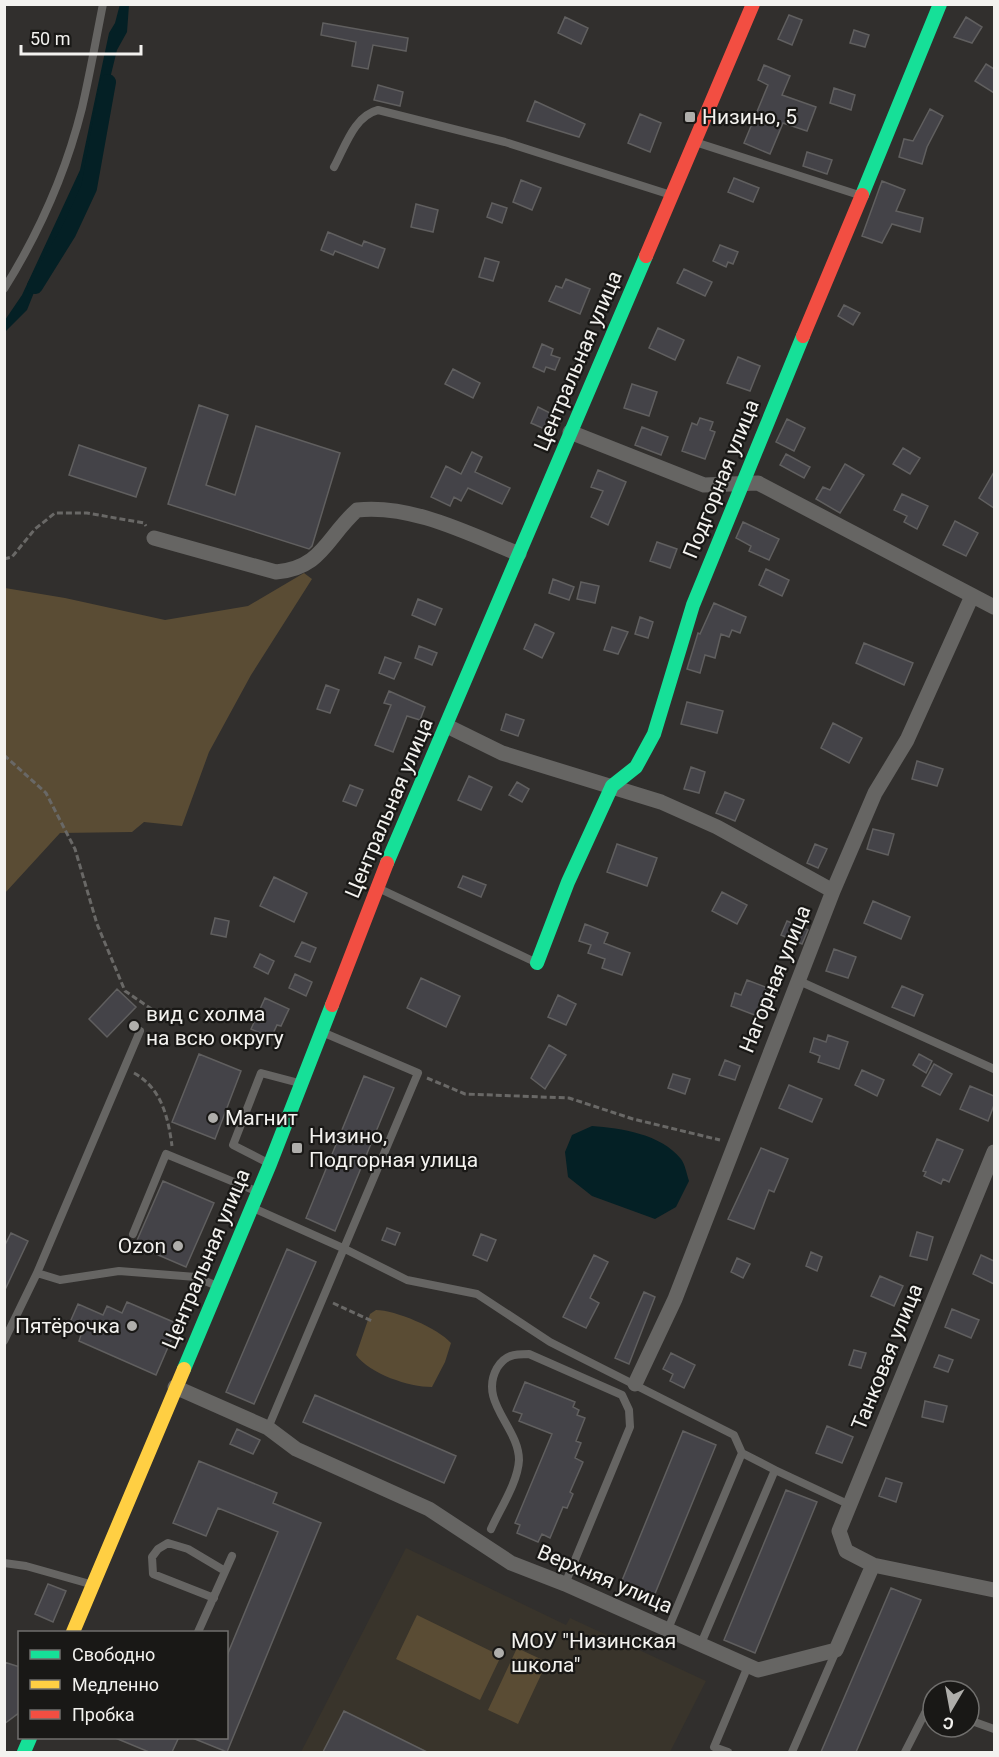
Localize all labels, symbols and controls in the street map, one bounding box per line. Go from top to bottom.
scale bar [21,18,141,56]
text: 50 m [30,28,70,49]
place label: Низино, 5 [702,105,797,129]
marker: Низино, 5 [683,110,697,124]
street label: Центральная улица [529,267,627,455]
street label: Подгорная улица [678,396,764,562]
street label: Центральная улица [340,714,438,902]
street label: Нагорная улица [735,902,815,1056]
place label: вид с холма на всю округу [146,1002,284,1050]
marker: вид с холма на всю округу [127,1019,141,1033]
place label: Магнит [225,1106,298,1130]
marker: Магнит [206,1111,220,1125]
place label: Низино, Подгорная улица [309,1124,478,1172]
marker: Низино, Подгорная улица [290,1141,304,1155]
street label: Центральная улица [157,1165,255,1353]
place label: Ozon [118,1234,166,1258]
marker: Ozon [171,1239,185,1253]
street label: Танковая улица [847,1280,927,1434]
place label: Пятёрочка [15,1314,120,1338]
marker: Пятёрочка [125,1319,139,1333]
street label: Верхняя улица [534,1540,676,1618]
place label: МОУ "Низинская школа" [511,1629,676,1677]
legend [18,1631,228,1739]
text: Свободно [72,1644,155,1665]
marker: МОУ "Низинская школа" [492,1646,506,1660]
text: Медленно [72,1674,159,1695]
north arrow [921,1679,981,1739]
text: Пробка [72,1704,135,1725]
text: С [942,1713,955,1734]

